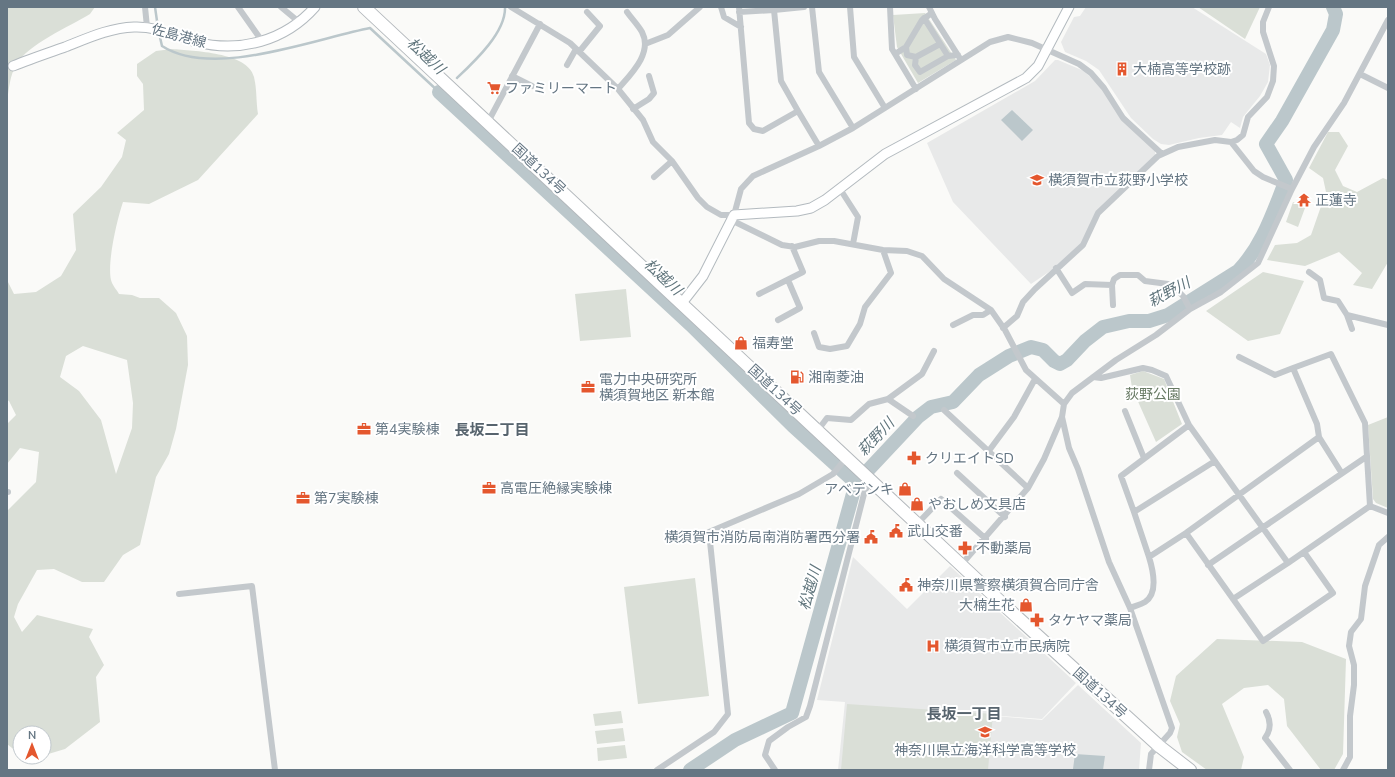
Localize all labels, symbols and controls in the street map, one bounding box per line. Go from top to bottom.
street label: 佐島港線 [149,20,209,52]
water label: 松越川 [403,33,451,80]
place label: 大楠高等学校跡 [1133,60,1231,79]
building icon: 大楠高等学校跡 [1114,61,1130,77]
place label: ファミリーマート [505,79,617,98]
supermarket icon: ファミリーマート [486,80,502,96]
street label: 国道134号 [508,139,570,199]
place label: 横須賀市立荻野小学校 [1048,171,1188,190]
school or university icon: 横須賀市立荻野小学校 [1029,172,1045,188]
place label: 正蓮寺 [1315,191,1357,210]
temple icon: 正蓮寺 [1296,192,1312,208]
water label: 松越川 [640,254,688,301]
water label: 萩野川 [1144,272,1195,311]
place label: 福寿堂 [752,334,794,353]
shop icon: 福寿堂 [733,335,749,351]
street label: 国道134号 [744,360,806,420]
place label: 湘南菱油 [808,368,864,387]
fuel station icon: 湘南菱油 [789,369,805,385]
place label: 電力中央研究所 横須賀地区 新本館 [599,370,715,405]
office icon: 電力中央研究所 横須賀地区 新本館 [580,379,596,395]
park label: 荻野公園 [1125,385,1181,404]
water label: 萩野川 [853,412,900,460]
place label: 第4実験棟 [375,420,439,439]
district label: 長坂二丁目 [454,420,530,440]
office icon: 第4実験棟 [356,421,372,437]
place label: クリエイトSD [925,449,1014,468]
pharmacy icon: クリエイトSD [906,450,922,466]
place label: 高電圧絶縁実験棟 [500,479,612,498]
office icon: 高電圧絶縁実験棟 [481,480,497,496]
place label: アベデンキ [824,480,894,499]
shop icon: アベデンキ [897,481,913,497]
place label: 第7実験棟 [314,489,378,508]
office icon: 第7実験棟 [295,490,311,506]
place label: やおしめ文具店 [928,495,1026,514]
shop icon: やおしめ文具店 [909,496,925,512]
place label: 武山交番 [907,522,963,541]
public building icon: 武山交番 [888,523,904,539]
place label: 横須賀市消防局南消防署西分署 [664,528,860,547]
public building icon: 横須賀市消防局南消防署西分署 [863,529,879,545]
place label: 不動薬局 [976,539,1032,558]
pharmacy icon: 不動薬局 [957,540,973,556]
water label: 松越川 [794,562,826,612]
place label: 神奈川県警察横須賀合同庁舎 [917,576,1099,595]
public building icon: 神奈川県警察横須賀合同庁舎 [898,577,914,593]
place label: 大楠生花 [959,596,1015,615]
shop icon: 大楠生花 [1018,597,1034,613]
place label: タケヤマ薬局 [1048,611,1132,630]
pharmacy icon: タケヤマ薬局 [1029,612,1045,628]
place label: 横須賀市立市民病院 [944,637,1070,656]
hospital icon: 横須賀市立市民病院 [925,638,941,654]
street label: 国道134号 [1069,663,1131,723]
district label: 長坂一丁目 [926,704,1002,724]
school or university icon: 神奈川県立海洋科学高等学校 [977,724,993,740]
north arrow [12,725,52,765]
text: N [28,728,36,743]
place label: 神奈川県立海洋科学高等学校 [894,741,1076,760]

